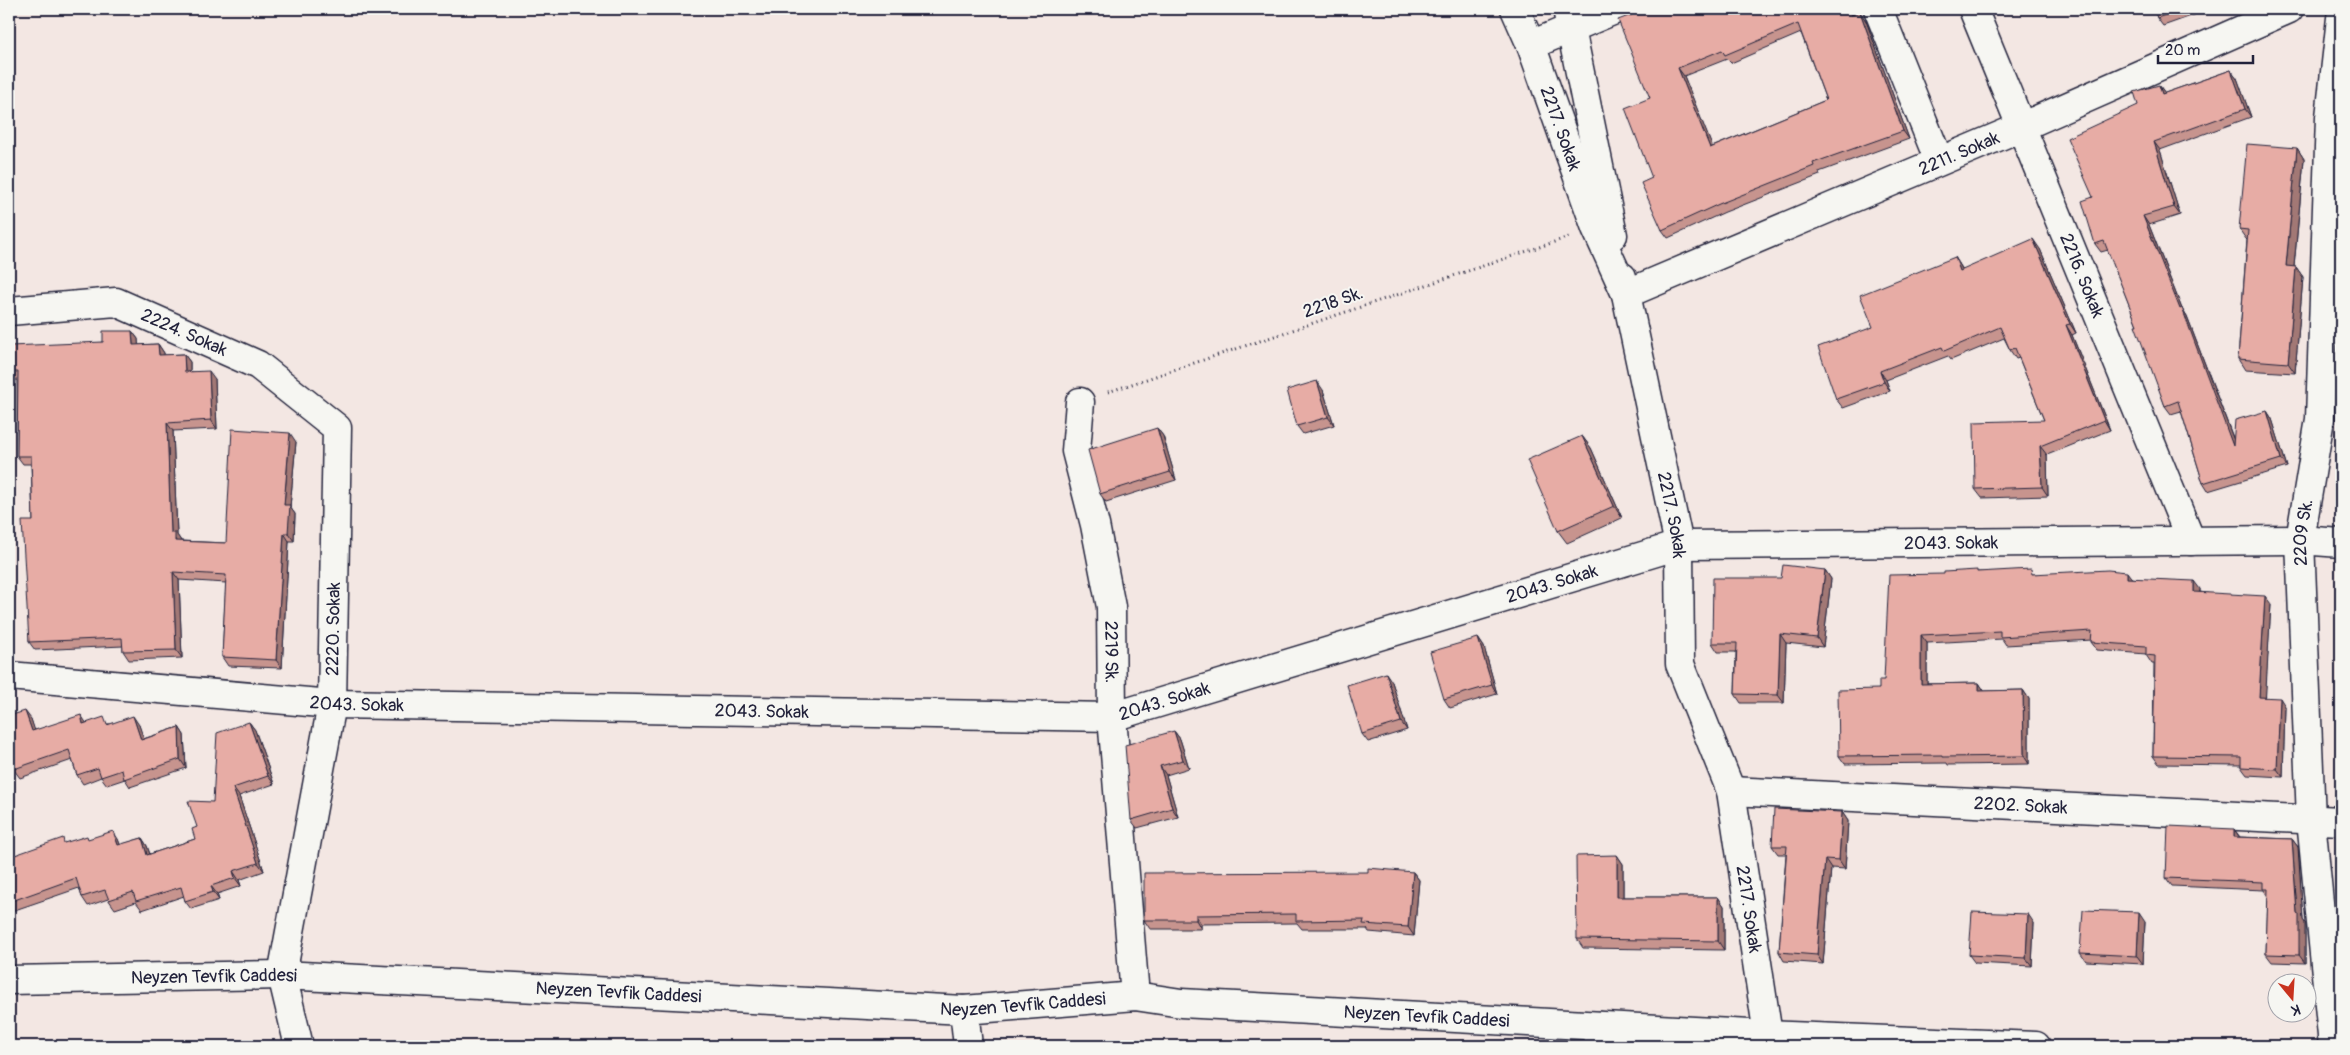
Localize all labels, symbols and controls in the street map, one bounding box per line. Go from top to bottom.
scale bar [2158,32,2252,64]
text: 20 m [2165,41,2200,60]
street label: 2217. Sokak [1535,83,1586,174]
street label: 2211. Sokak [1915,126,2004,181]
street label: 2216. Sokak [2054,230,2109,322]
street label: 2218 Sk. [1300,281,1366,323]
street label: 2224. Sokak [137,304,231,362]
street label: 2217. Sokak [1652,470,1690,559]
street label: 2209 Sk. [2288,497,2319,566]
street label: 2043. Sokak [1904,531,1999,555]
street label: 2043. Sokak [1504,559,1601,609]
street label: 2220. Sokak [321,581,346,676]
street label: 2219 Sk. [1099,621,1123,683]
street label: 2043. Sokak [1116,677,1213,726]
street label: 2043. Sokak [309,691,405,717]
street label: 2043. Sokak [714,699,810,724]
street label: 2202. Sokak [1973,792,2069,820]
street label: 2217. Sokak [1730,864,1766,955]
street label: Neyzen Tevfik Caddesi [131,964,298,990]
north arrow [2268,972,2318,1022]
street label: Neyzen Tevfik Caddesi [535,977,702,1009]
street label: Neyzen Tevfik Caddesi [939,987,1107,1022]
text: K [2289,1000,2303,1019]
street label: Neyzen Tevfik Caddesi [1343,1001,1510,1033]

